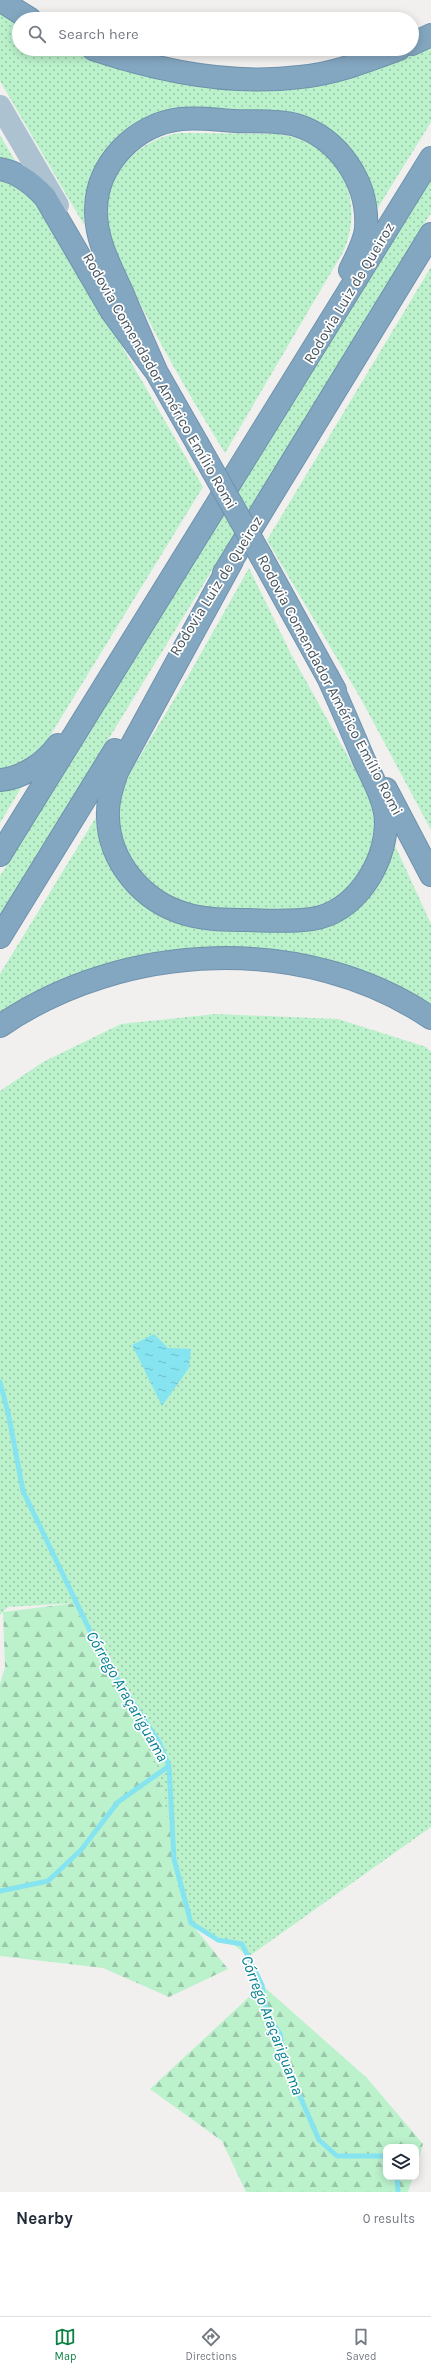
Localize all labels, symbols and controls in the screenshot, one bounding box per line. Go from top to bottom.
search box [12,12,419,56]
icon: search [26,23,48,45]
text: Search here [58,25,139,43]
street label: Rodovia Luiz de Queiroz [300,219,398,367]
street label: Rodovia Comendador Américo Emílio Romi [79,250,241,512]
street label: Rodovia Luiz de Queiroz [166,513,266,659]
street label: Rodovia Comendador Américo Emílio Romi [253,552,407,818]
water label: Córrego Araçariguama [82,1627,173,1765]
water label: Córrego Araçariguama [237,1953,308,2098]
map controls [383,2144,419,2180]
button: layers [383,2144,419,2180]
text: Nearby [16,2208,73,2228]
text: 0 results [363,2211,415,2226]
tab: Map [54,2326,76,2363]
tab: Directions [185,2326,237,2363]
tab: Saved [346,2326,377,2363]

